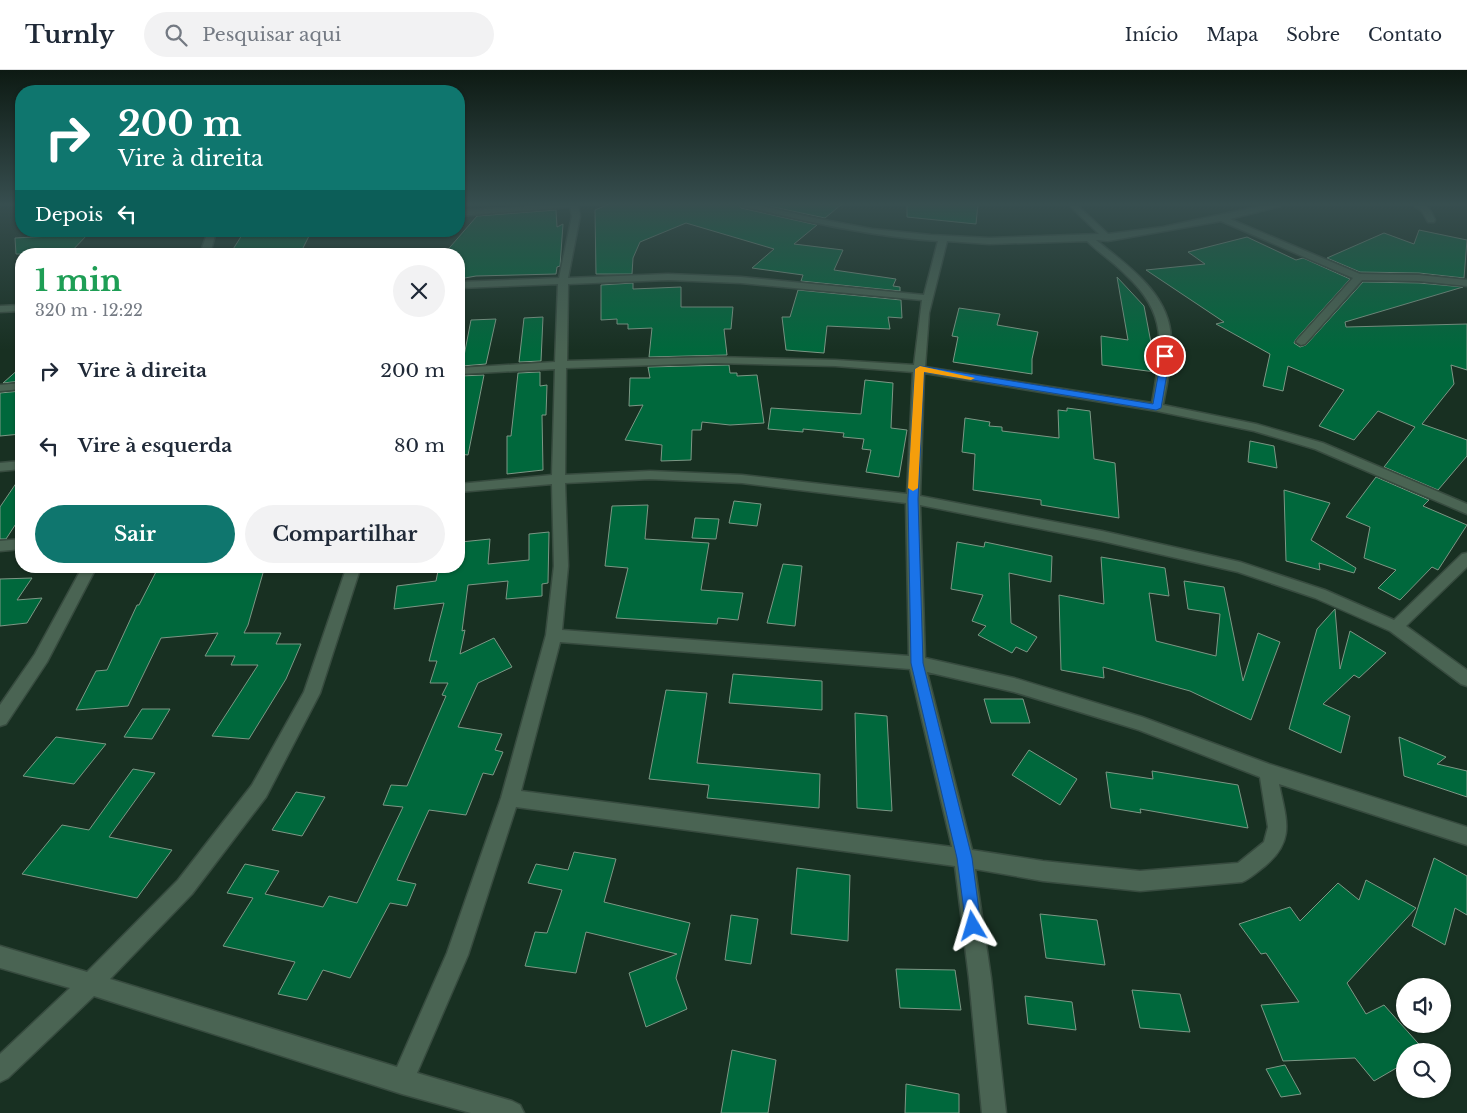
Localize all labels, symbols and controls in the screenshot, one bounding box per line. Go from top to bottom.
search box [144,12,494,57]
text: Turnly [25,20,114,49]
icon: search [162,21,190,49]
text: Pesquisar aqui [202,23,341,46]
text: Início [1125,24,1178,46]
text: Mapa [1206,24,1258,46]
text: Sobre [1286,24,1340,46]
text: Contato [1368,24,1442,46]
text: 200 m [118,102,242,145]
icon: right [35,105,100,170]
text: Vire à direita [118,145,263,172]
icon: left [113,200,141,228]
text: Depois [35,203,103,226]
text: 1 min [35,262,122,299]
button: close [393,265,445,317]
text: 320 m · 12:22 [35,300,143,320]
pin [1144,335,1186,377]
icon: arrive [1151,342,1179,370]
icon: right [35,357,63,385]
text: Vire à direita [78,359,207,382]
text: 200 m [380,359,445,382]
icon: left [35,432,63,460]
text: Vire à esquerda [78,434,232,457]
text: 80 m [394,434,445,457]
button: Sair [35,505,235,563]
button: Compartilhar [245,505,445,563]
position arrow [946,899,998,951]
map controls [1396,978,1451,1098]
button: sound [1396,978,1451,1033]
button: search [1396,1043,1451,1098]

